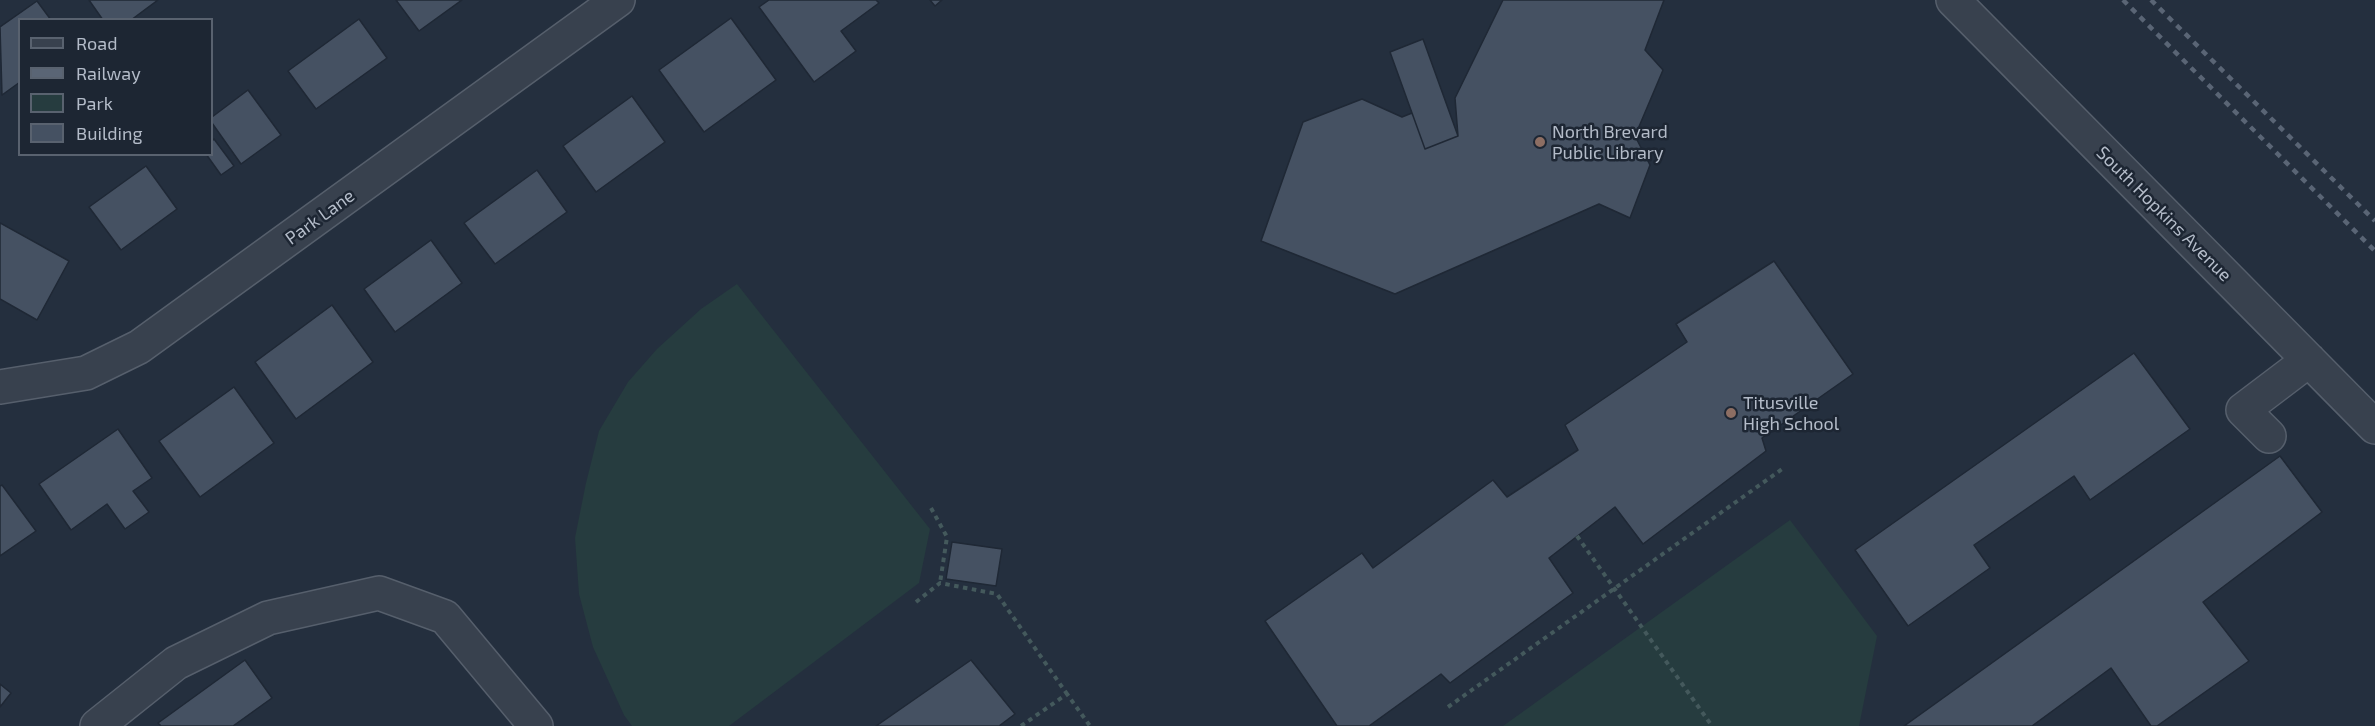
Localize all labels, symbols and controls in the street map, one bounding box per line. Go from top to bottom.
legend [18,18,213,156]
text: Road [76,32,117,54]
text: Railway [76,62,141,84]
text: Park [76,92,113,114]
place label: North Brevard Public Library [1552,121,1668,164]
text: Building [76,122,143,144]
marker: North Brevard Public Library [1533,135,1547,149]
street label: South Hopkins Avenue [2092,142,2236,286]
street label: Park Lane [281,185,359,249]
place label: Titusville High School [1743,392,1839,434]
marker: Titusville High School [1724,406,1738,420]

